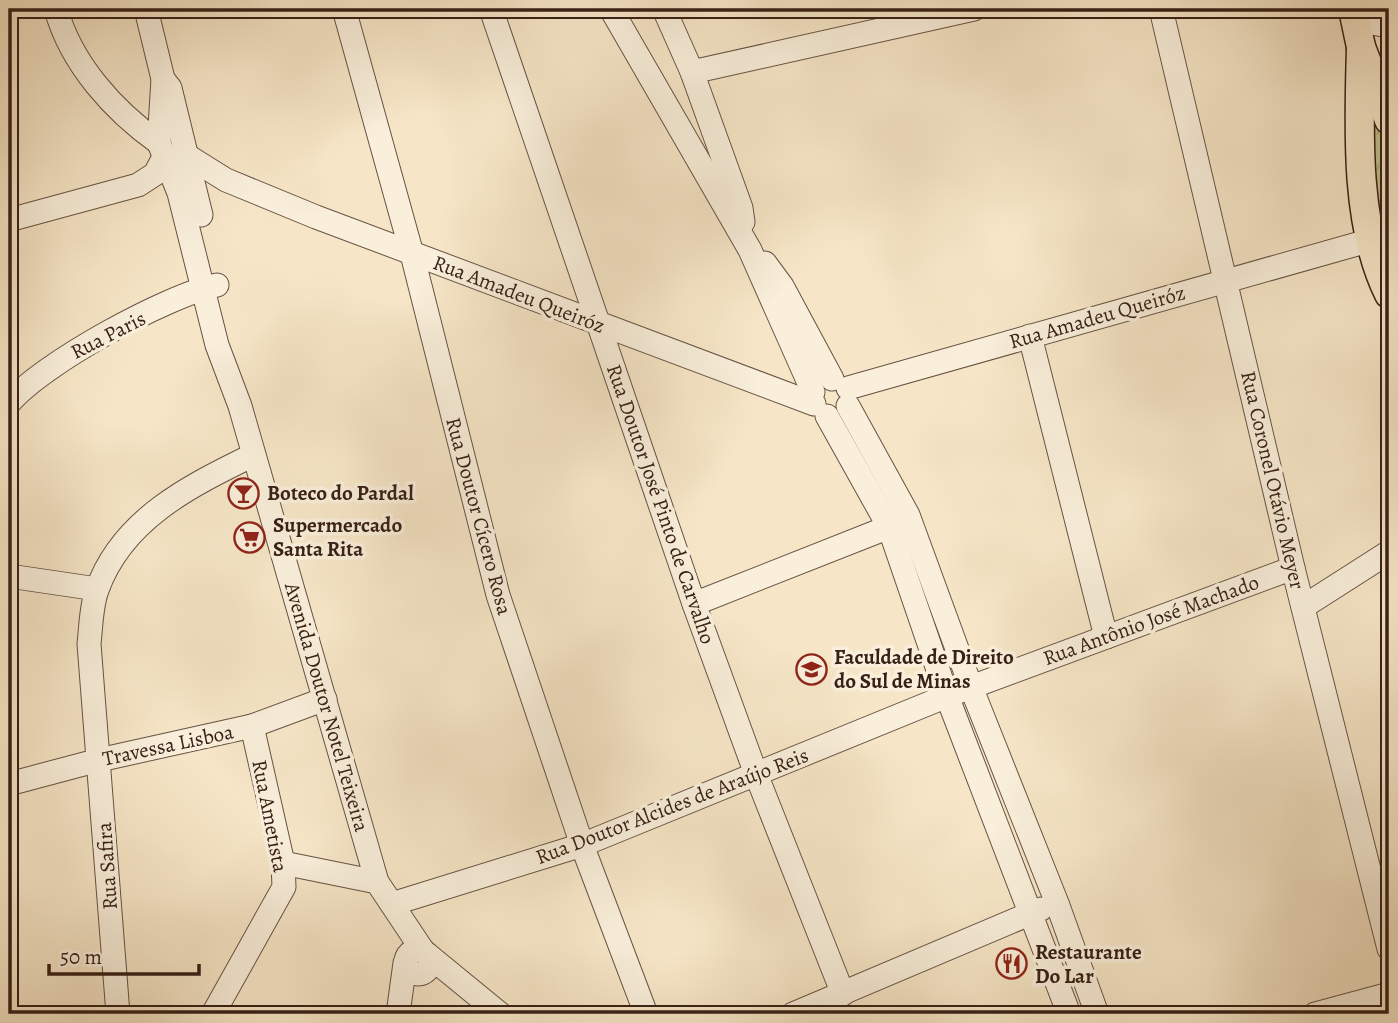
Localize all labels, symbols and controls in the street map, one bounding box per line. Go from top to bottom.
street label: Rua Amadeu Queiróz [429,248,609,340]
street label: Rua Amadeu Queiróz [1006,278,1188,356]
street label: Rua Paris [66,304,150,366]
street label: Rua Doutor José Pinto de Carvalho [600,360,722,648]
street label: Rua Coronel Otávio Meyer [1234,368,1312,592]
street label: Rua Doutor Cícero Rosa [439,414,519,618]
bar icon: Boteco do Pardal [227,476,261,510]
place label: Boteco do Pardal [267,479,414,507]
place label: Supermercado Santa Rita [273,511,402,563]
supermarket icon: Supermercado Santa Rita [233,520,267,554]
street label: Rua Antônio José Machado [1039,568,1263,672]
street label: Avenida Doutor Notel Teixeira [278,578,376,835]
place label: Faculdade de Direito do Sul de Minas [834,643,1014,695]
school or university icon: Faculdade de Direito do Sul de Minas [794,652,828,686]
street label: Travessa Lisboa [100,717,236,773]
street label: Rua Doutor Alcides de Araújo Reis [531,741,813,871]
street label: Rua Ametista [245,757,295,875]
street label: Rua Safira [90,821,124,911]
scale bar [49,932,200,976]
place label: Restaurante Do Lar [1035,938,1142,990]
text: 50 m [60,943,102,971]
restaurant icon: Restaurante Do Lar [995,947,1029,981]

